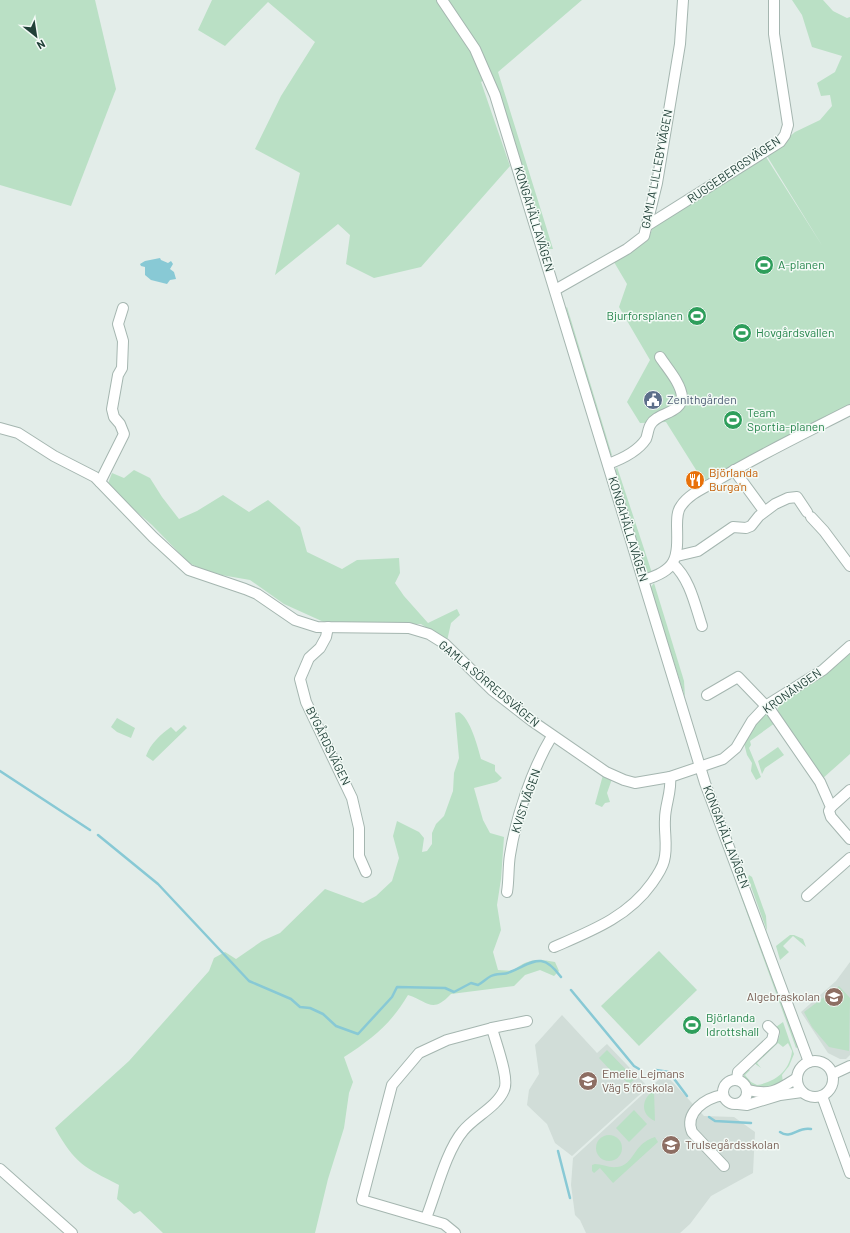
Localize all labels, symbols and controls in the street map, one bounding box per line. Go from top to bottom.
north arrow [16,16,56,56]
text: N [35,38,48,53]
street label: GAMLA LILLEBYVÄGEN [638,108,674,230]
street label: RUGGEBERGSVÄGEN [684,133,783,205]
street label: KONGAHÄLLAVÄGEN [512,164,558,273]
sports icon: A-planen [753,254,775,276]
place label: A-planen [778,257,825,271]
sports icon: Bjurforsplanen [686,305,708,327]
place label: Bjurforsplanen [606,308,683,322]
sports icon: Hovgårdsvallen [731,322,753,344]
place label: Hovgårdsvallen [756,325,834,339]
public building icon: Zenithgården [642,389,664,411]
place label: Zenithgården [667,392,737,406]
place label: Team Sportia-planen [747,405,825,433]
sports icon: Team Sportia-planen [722,409,744,431]
place label: Björlanda Burga'n [709,465,758,493]
restaurant icon: Björlanda Burga'n [684,469,706,491]
street label: KONGAHÄLLAVÄGEN [606,474,652,583]
street label: GAMLA SÖRREDSVÄGEN [437,637,543,729]
street label: KRONÄNGEN [759,665,823,716]
street label: BYGÅRDSVÄGEN [304,704,354,787]
street label: KVISTVÄGEN [508,767,543,835]
street label: KONGAHÄLLAVÄGEN [701,783,753,890]
school or university icon: Algebraskolan [823,986,845,1008]
place label: Algebraskolan [747,989,820,1003]
place label: Björlanda Idrottshall [706,1010,759,1038]
sports icon: Björlanda Idrottshall [681,1014,703,1036]
place label: Emelie Lejmans Väg 5 förskola [602,1066,685,1094]
school or university icon: Emelie Lejmans Väg 5 förskola [577,1070,599,1092]
school or university icon: Trulsegårdsskolan [660,1134,682,1156]
place label: Trulsegårdsskolan [685,1137,779,1151]

